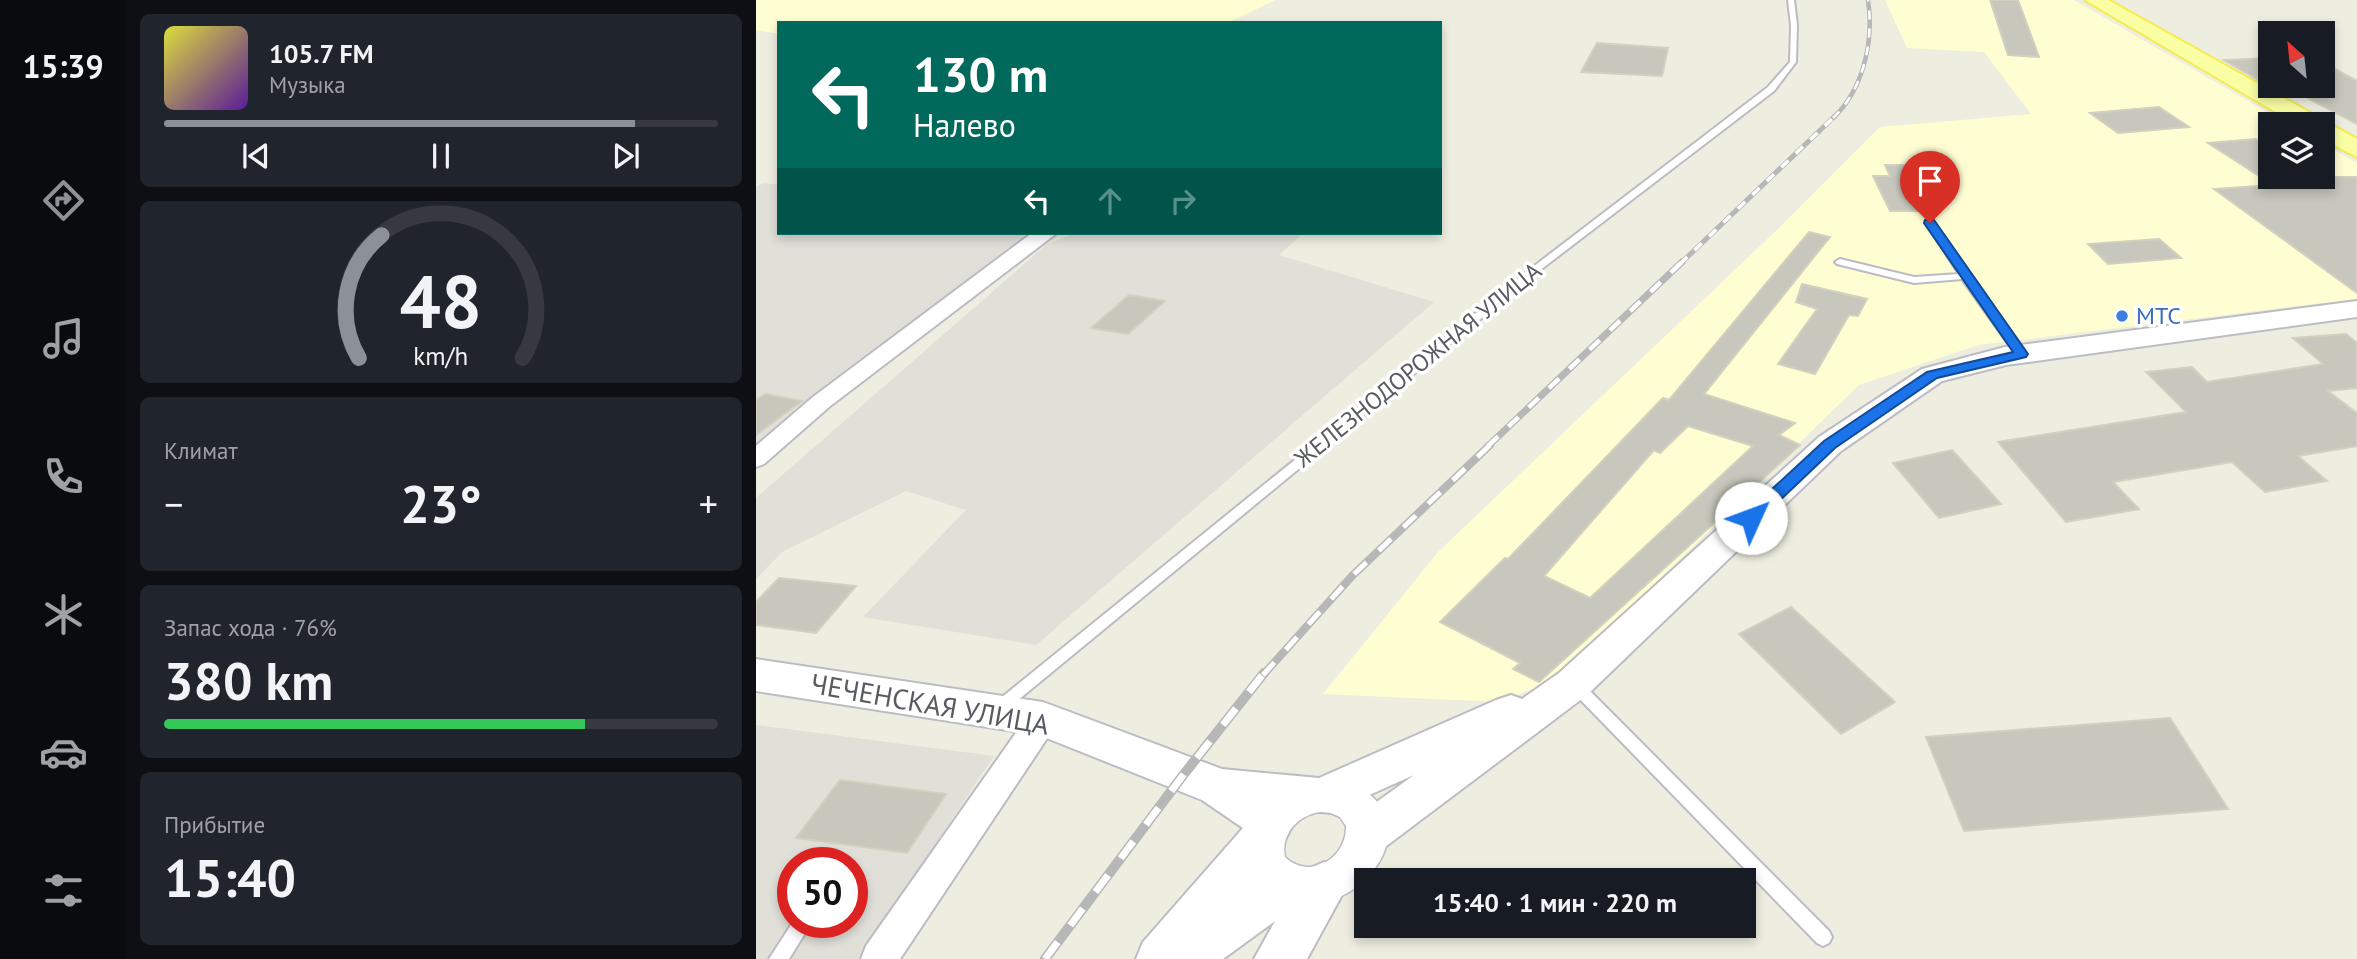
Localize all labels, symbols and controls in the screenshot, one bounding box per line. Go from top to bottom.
north arrow [2258,21,2334,98]
map controls [2258,21,2335,189]
text: 105.7 FM [269,37,374,70]
text: 130 m [913,42,1048,106]
text: 15:39 [22,45,104,87]
icon: left [798,49,889,140]
text: Музыка [269,70,346,99]
text: Налево [913,104,1016,146]
button: layers [2258,112,2335,189]
icon: previous [237,137,275,175]
icon: pause [422,137,460,175]
icon: next [607,137,645,175]
pin [1900,151,1960,223]
icon: arrive [1911,162,1949,200]
icon: directions [39,176,88,225]
icon: left [1018,182,1056,220]
icon: ahead [1091,182,1129,220]
icon: right [1164,182,1202,220]
text: 48 [400,255,482,349]
street label: ЖЕЛЕЗНОДОРОЖНАЯ УЛИЦА [1287,255,1547,474]
place label: МТС [2136,300,2181,331]
marker: МТС [2114,308,2130,324]
icon: music [39,314,88,363]
text: km/h [414,340,468,372]
text: Климат [164,436,238,465]
icon: phone [39,452,88,501]
text: 23° [400,470,482,537]
text: − [164,479,183,528]
text: + [699,479,718,528]
position arrow [1714,481,1788,555]
icon: climate [39,590,88,639]
text: Запас хода · 76% [164,613,337,642]
text: 380 km [164,647,333,714]
street label: ЧЕЧЕНСКАЯ УЛИЦА [808,664,1053,743]
icon: car [39,728,88,777]
text: Прибытие [164,810,265,839]
text: 15:40 [164,844,296,911]
speed limit sign: 50 [777,847,868,938]
icon: filters [39,866,88,915]
text: 15:40 · 1 мин · 220 m [1433,886,1677,919]

